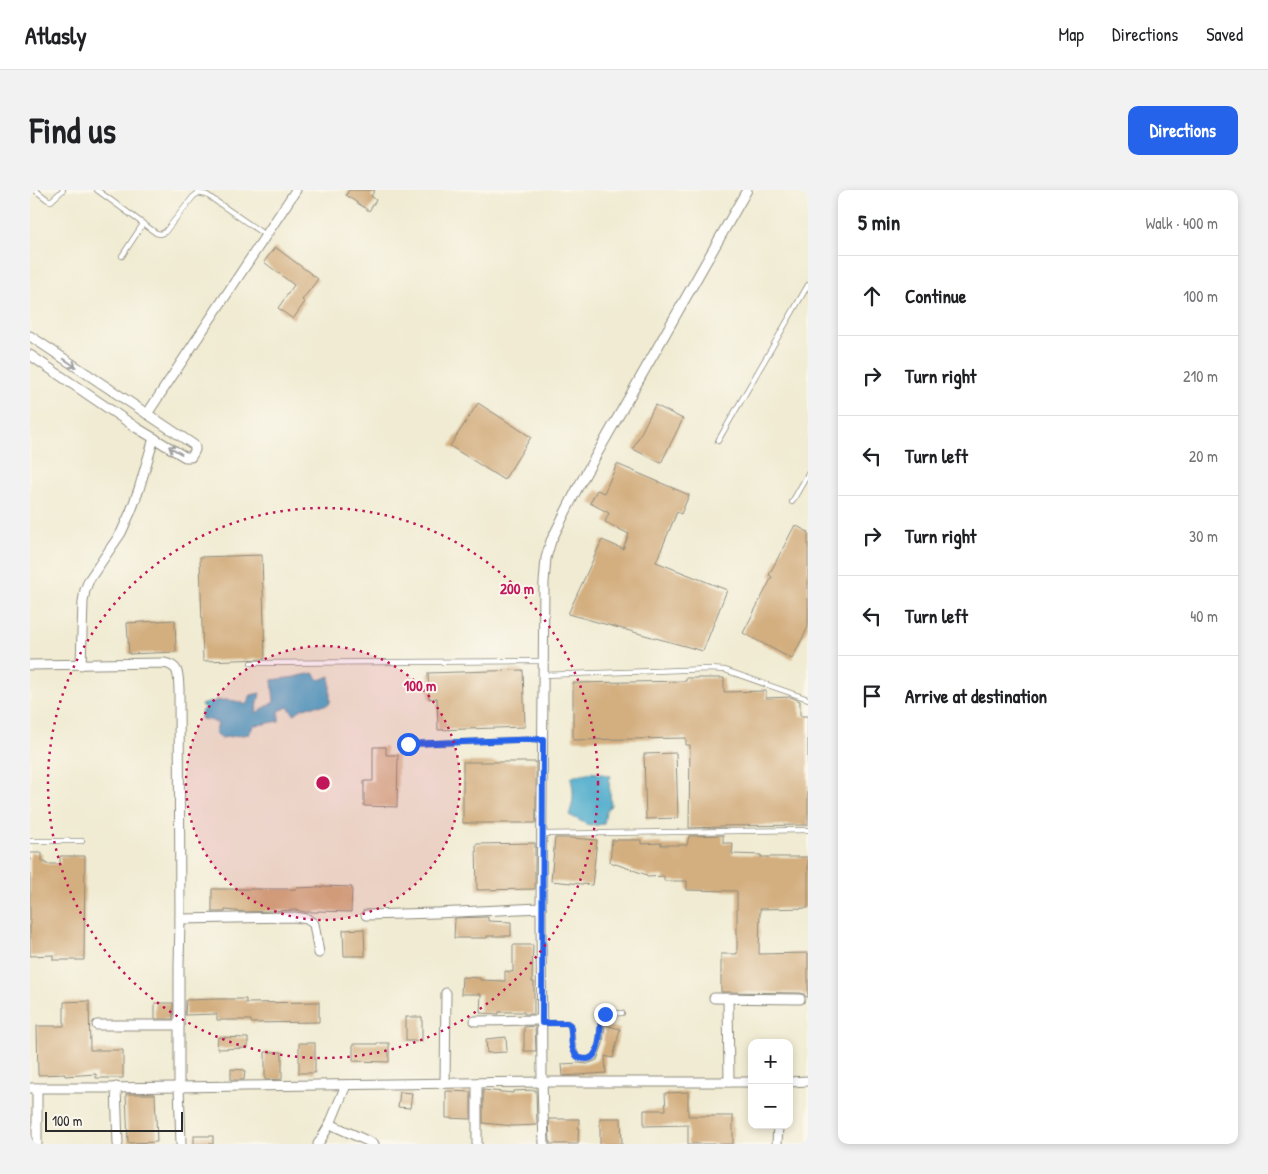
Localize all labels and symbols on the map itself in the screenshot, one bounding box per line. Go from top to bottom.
one-way arrow [63,358,77,368]
one-way arrow [168,445,182,455]
text: 200 m [500,578,534,599]
text: 100 m [404,675,436,696]
route start [397,733,420,756]
centre of rings [314,774,332,792]
route end [594,1003,617,1026]
scale bar [45,1109,182,1132]

